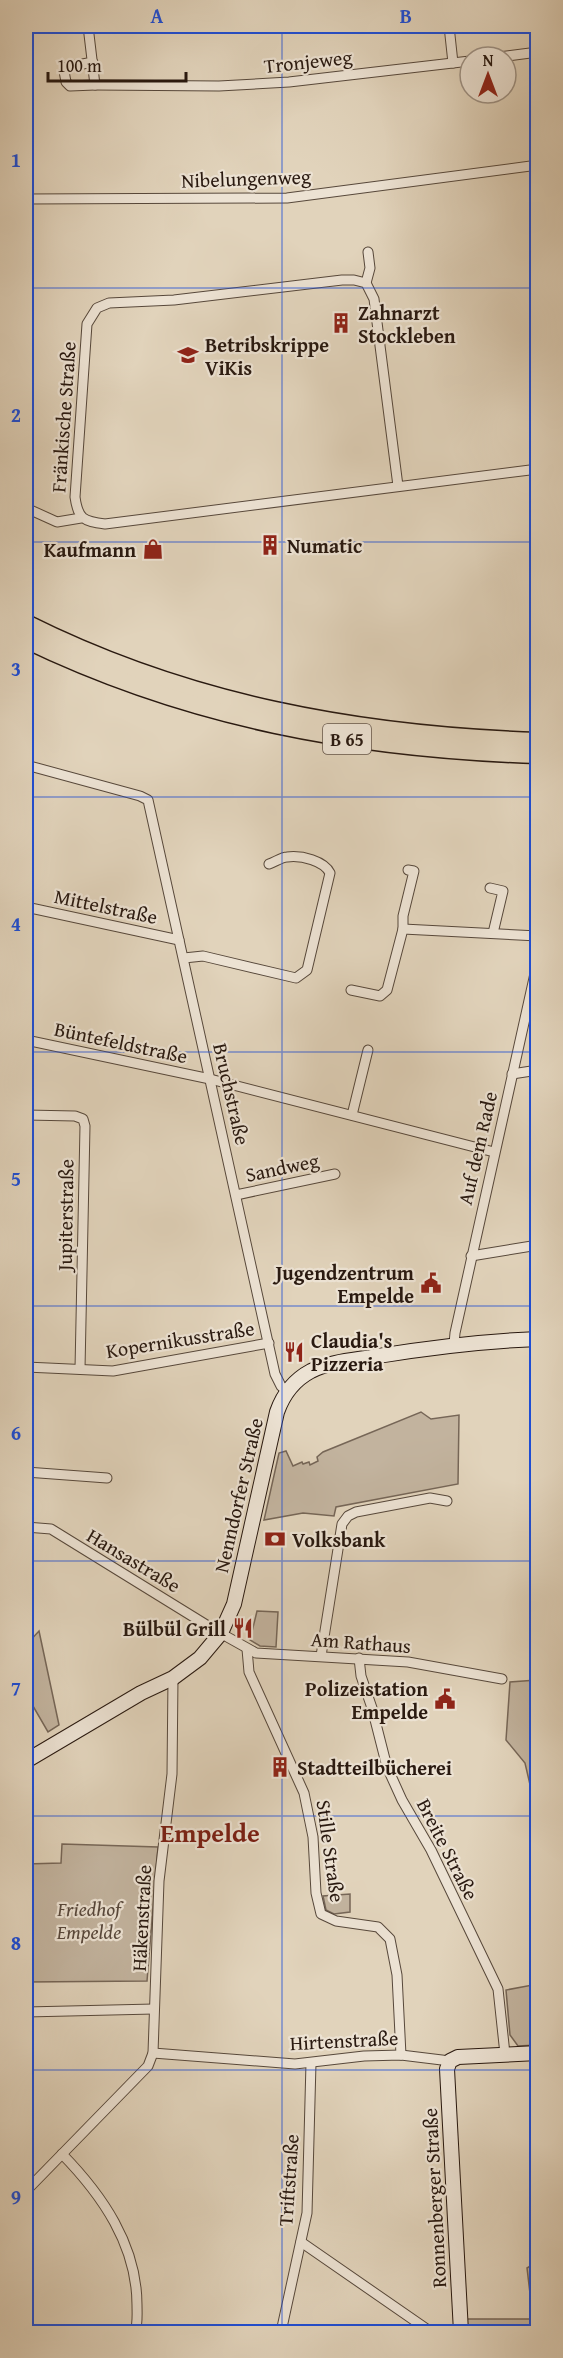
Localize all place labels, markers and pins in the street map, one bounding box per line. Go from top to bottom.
place label: Zahnarzt Stockleben [358,298,456,350]
building icon: Zahnarzt Stockleben [329,311,353,335]
place label: Betribskrippe ViKis [205,330,329,382]
school or university icon: Betribskrippe ViKis [176,343,200,367]
place label: Numatic [287,531,362,560]
building icon: Numatic [258,533,282,557]
place label: Kaufmann [44,535,136,564]
shop icon: Kaufmann [141,537,165,561]
place label: Jugendzentrum Empelde [272,1258,414,1310]
public building icon: Jugendzentrum Empelde [419,1271,443,1295]
place label: Claudia's Pizzeria [311,1326,392,1378]
restaurant icon: Claudia's Pizzeria [282,1340,306,1364]
place label: Volksbank [292,1525,386,1554]
bank icon: Volksbank [263,1527,287,1551]
place label: Bülbül Grill [123,1614,226,1643]
restaurant icon: Bülbül Grill [231,1616,255,1640]
place label: Polizeistation Empelde [305,1674,428,1726]
public building icon: Polizeistation Empelde [433,1687,457,1711]
place label: Stadtteilbücherei [297,1753,452,1782]
building icon: Stadtteilbücherei [268,1755,292,1779]

